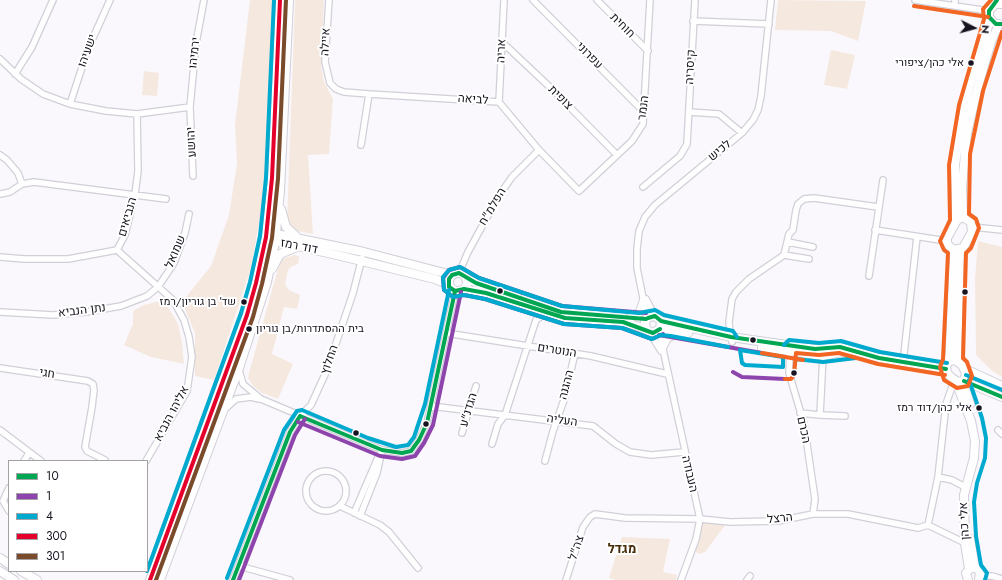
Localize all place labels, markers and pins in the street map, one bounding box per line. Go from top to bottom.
place label: אלי כהן/ציפורי [895,56,964,70]
marker: אלי כהן/ציפורי [966,58,976,68]
unlabelled marker [495,286,505,296]
unlabelled marker [960,287,970,297]
place label: שד׳ בן גוריון/רמז [160,295,236,309]
marker: שד׳ בן גוריון/רמז [239,297,249,307]
place label: בית ההסתדרות/בן גוריון [256,322,364,336]
marker: בית ההסתדרות/בן גוריון [244,324,254,334]
unlabelled marker [748,335,758,345]
unlabelled marker [789,368,799,378]
place label: אלי כהן/דוד רמז [897,401,972,415]
marker: אלי כהן/דוד רמז [974,403,984,413]
unlabelled marker [421,419,431,429]
unlabelled marker [351,428,361,438]

